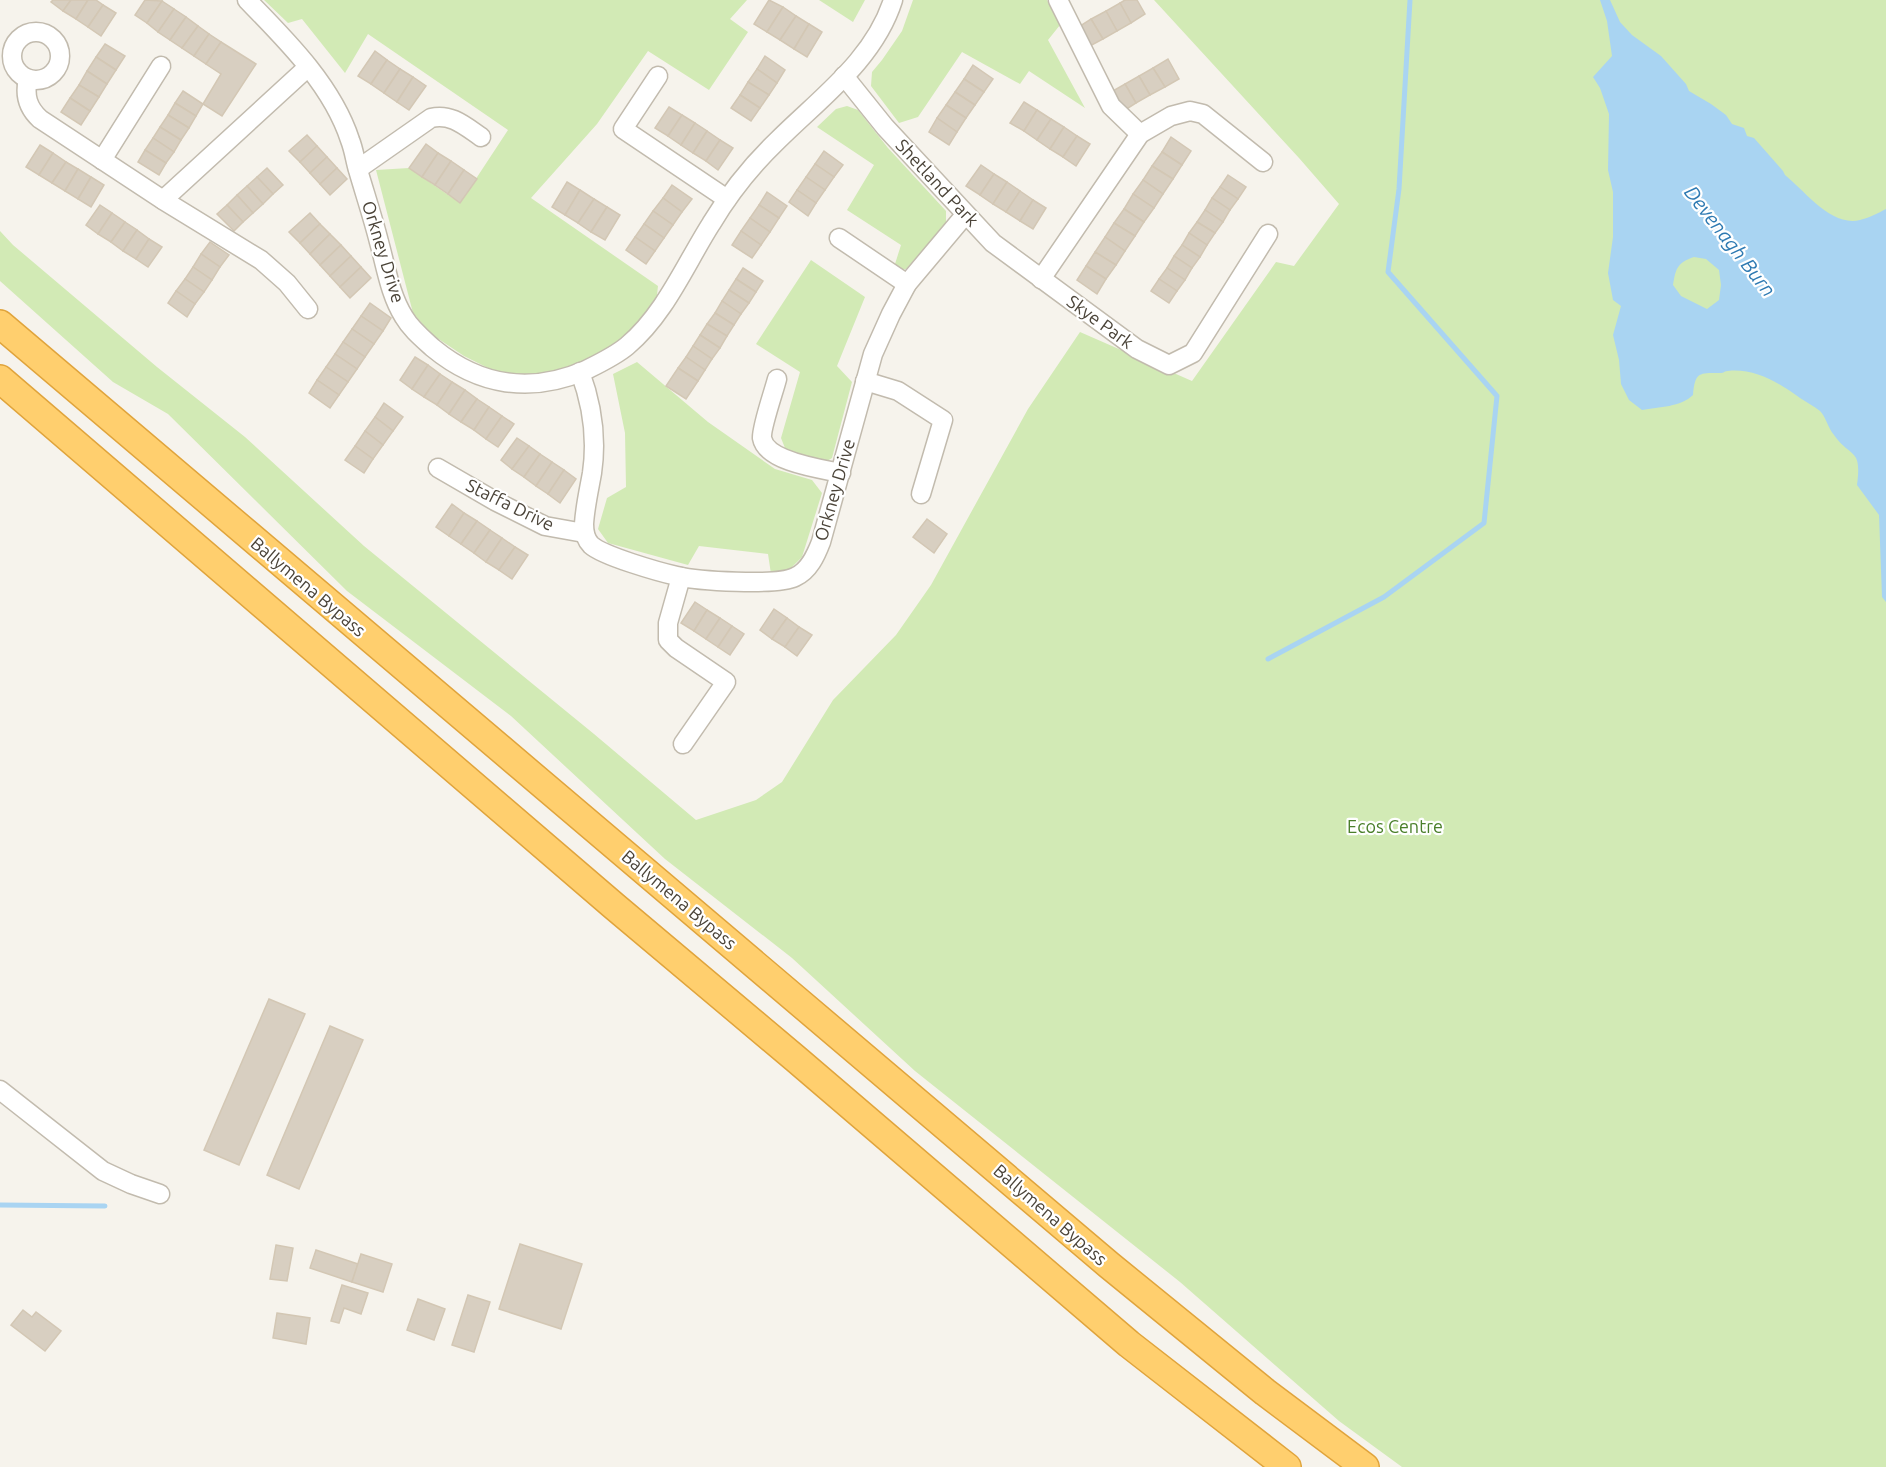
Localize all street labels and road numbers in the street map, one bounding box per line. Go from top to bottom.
street label: Shetland Park [892,135,983,230]
street label: Orkney Drive [359,198,409,305]
street label: Skye Park [1064,290,1138,352]
street label: Orkney Drive [810,436,858,543]
street label: Staffa Drive [463,474,558,534]
street label: Ballymena Bypass [247,532,370,640]
street label: Ballymena Bypass [618,845,741,953]
street label: Ballymena Bypass [990,1160,1111,1269]

